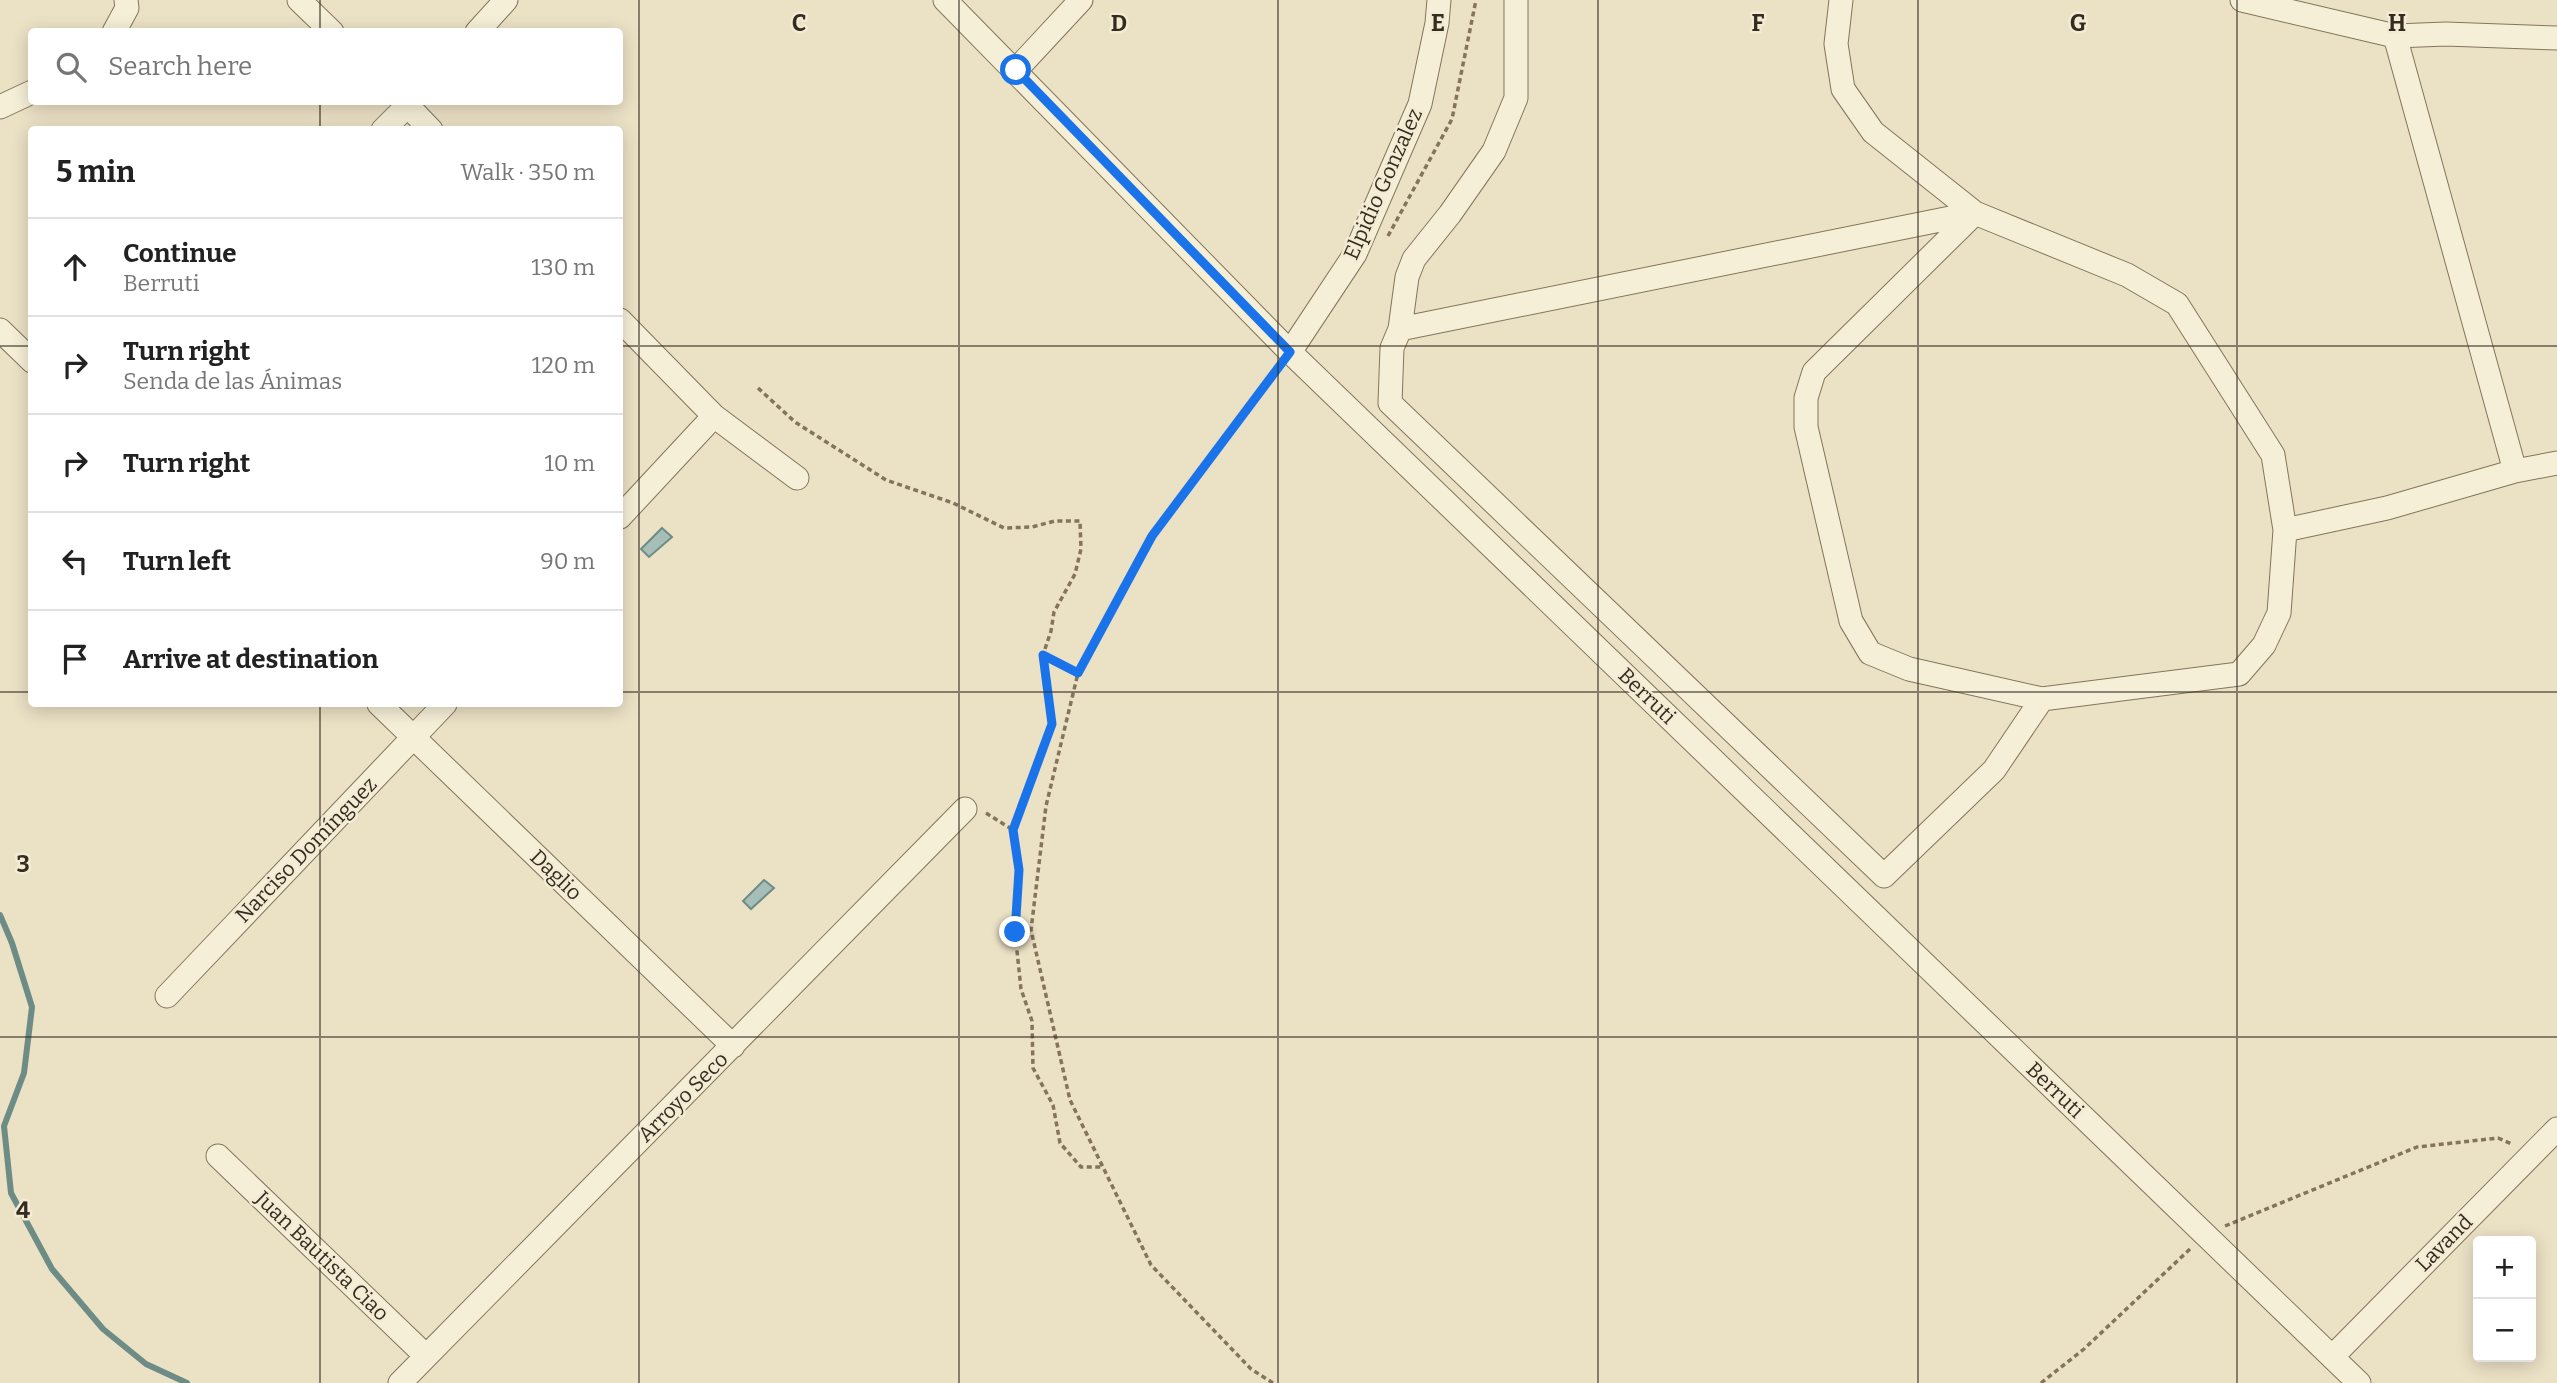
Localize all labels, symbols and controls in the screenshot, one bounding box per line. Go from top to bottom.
text: C [792,9,806,37]
text: D [1111,9,1127,37]
text: E [1431,9,1445,37]
text: F [1752,9,1765,37]
text: G [2070,9,2087,37]
text: H [2388,9,2406,37]
search box [28,28,623,105]
icon: search [52,48,90,86]
text: Search here [108,51,252,82]
route start [1000,54,1031,85]
street label: Elpidio Gonzalez [1338,104,1428,264]
text: 5 min [56,154,135,190]
text: Walk · 350 m [460,158,595,186]
text: Continue [123,238,237,269]
icon: ahead [56,248,94,286]
text: 130 m [531,253,595,281]
text: Berruti [123,269,200,297]
text: Turn right [123,336,250,367]
icon: right [56,346,94,384]
text: 120 m [532,351,595,379]
text: Senda de las Ánimas [123,367,342,395]
icon: right [56,444,94,482]
text: Turn right [123,448,250,479]
text: 10 m [544,449,595,477]
icon: left [56,542,94,580]
text: Turn left [123,546,231,577]
text: 90 m [540,547,595,575]
icon: arrive [56,640,94,678]
text: Arrive at destination [123,644,378,675]
street label: Berruti [1613,662,1681,730]
street label: Narciso Domínguez [230,772,382,928]
street label: Daglio [525,844,587,906]
text: 3 [16,850,30,878]
route end [999,916,1030,947]
street label: Arroyo Seco [632,1046,734,1148]
street label: Berruti [2021,1056,2089,1124]
street label: Juan Bautista Ciao [249,1185,394,1326]
text: 4 [16,1196,30,1224]
street label: Lavand [2410,1209,2478,1277]
map controls [2473,1236,2536,1362]
button: + [2473,1236,2536,1299]
button: − [2473,1299,2536,1362]

